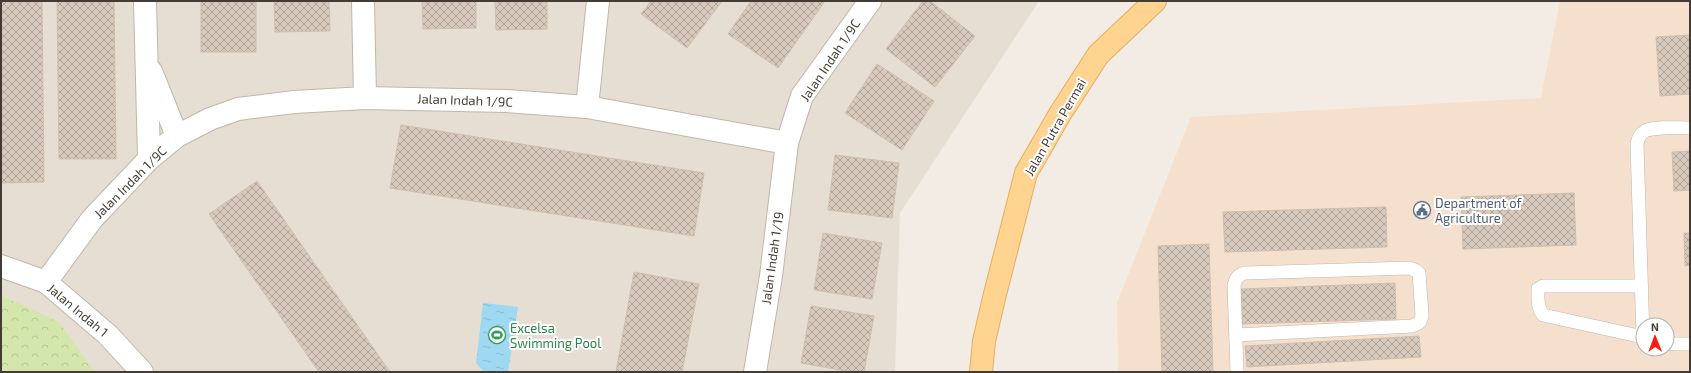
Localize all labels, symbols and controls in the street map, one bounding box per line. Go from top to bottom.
street label: Jalan Indah 1/9C [797,16,863,104]
street label: Jalan Putra Permai [1021,75,1089,179]
street label: Jalan Indah 1/9C [417,90,513,110]
street label: Jalan Indah 1/9C [90,142,170,222]
place label: Department of Agriculture [1435,195,1523,226]
public building icon: Department of Agriculture [1412,200,1432,220]
street label: Jalan Indah 1/19 [758,211,786,305]
street label: Jalan Indah 1 [44,280,112,340]
north arrow [1635,317,1675,357]
place label: Excelsa Swimming Pool [510,320,601,351]
text: N [1651,320,1659,333]
sports icon: Excelsa Swimming Pool [487,325,507,345]

